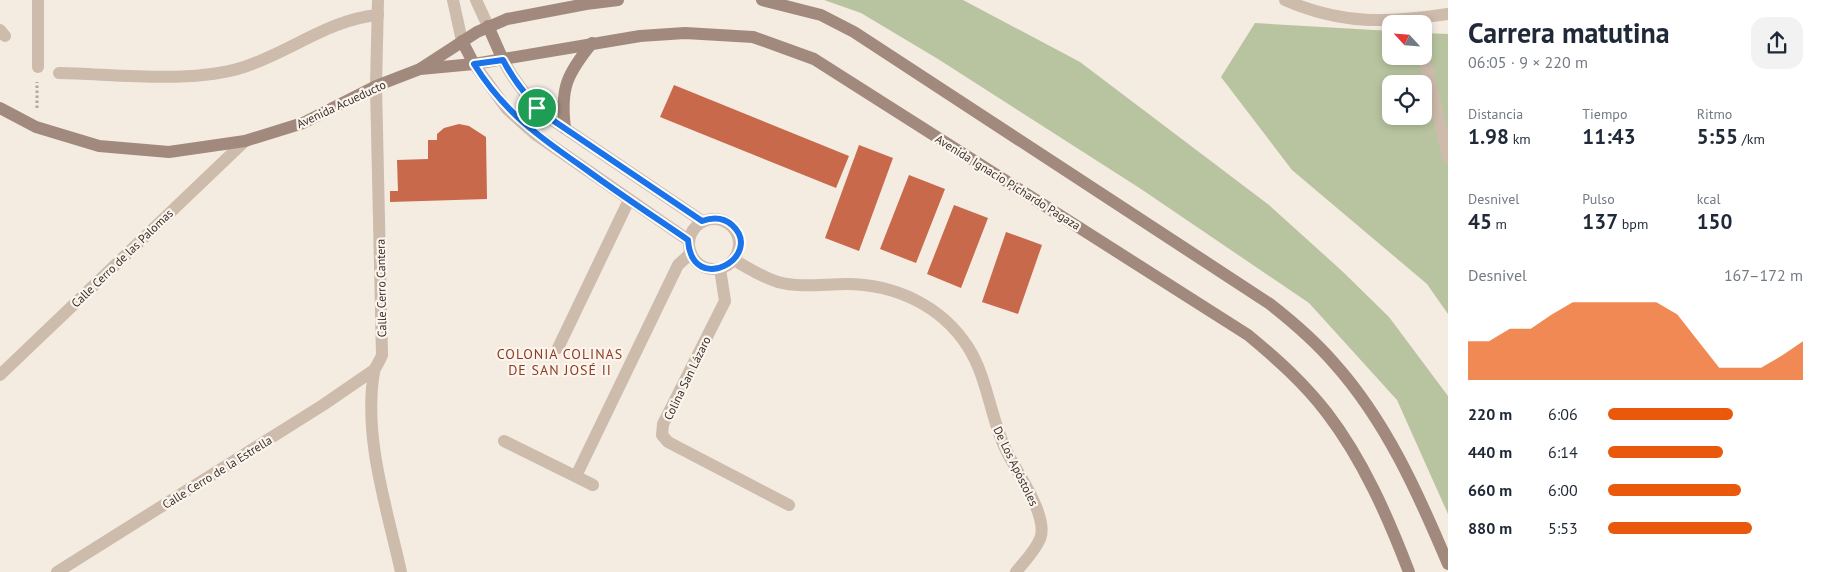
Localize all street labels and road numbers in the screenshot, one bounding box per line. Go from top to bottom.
street label: Avenida Acueducto [294,77,388,131]
street label: Avenida Ignacio Pichardo Pagaza [933,131,1083,233]
street label: Calle Cerro de las Palomas [68,205,176,311]
street label: Calle Cerro Cantera [373,239,389,337]
street label: Colina San Lázaro [660,334,714,422]
street label: De Los Apóstoles [990,424,1042,508]
street label: Calle Cerro de la Estrella [159,432,275,512]

